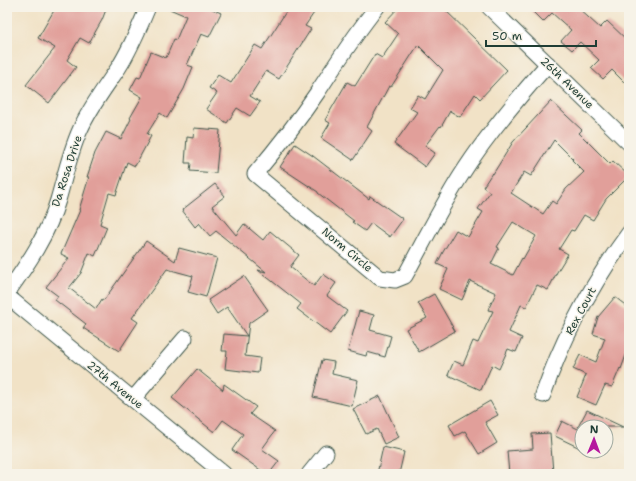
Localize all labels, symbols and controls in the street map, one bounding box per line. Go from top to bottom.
scale bar [486,22,596,48]
text: 50 m [492,28,522,44]
street label: 26th Avenue [537,54,597,112]
street label: Da Rosa Drive [48,133,86,209]
street label: Norm Circle [318,224,376,276]
street label: Rex Court [562,284,600,338]
street label: 27th Avenue [84,358,146,412]
north arrow [574,419,614,459]
text: N [590,422,599,437]

